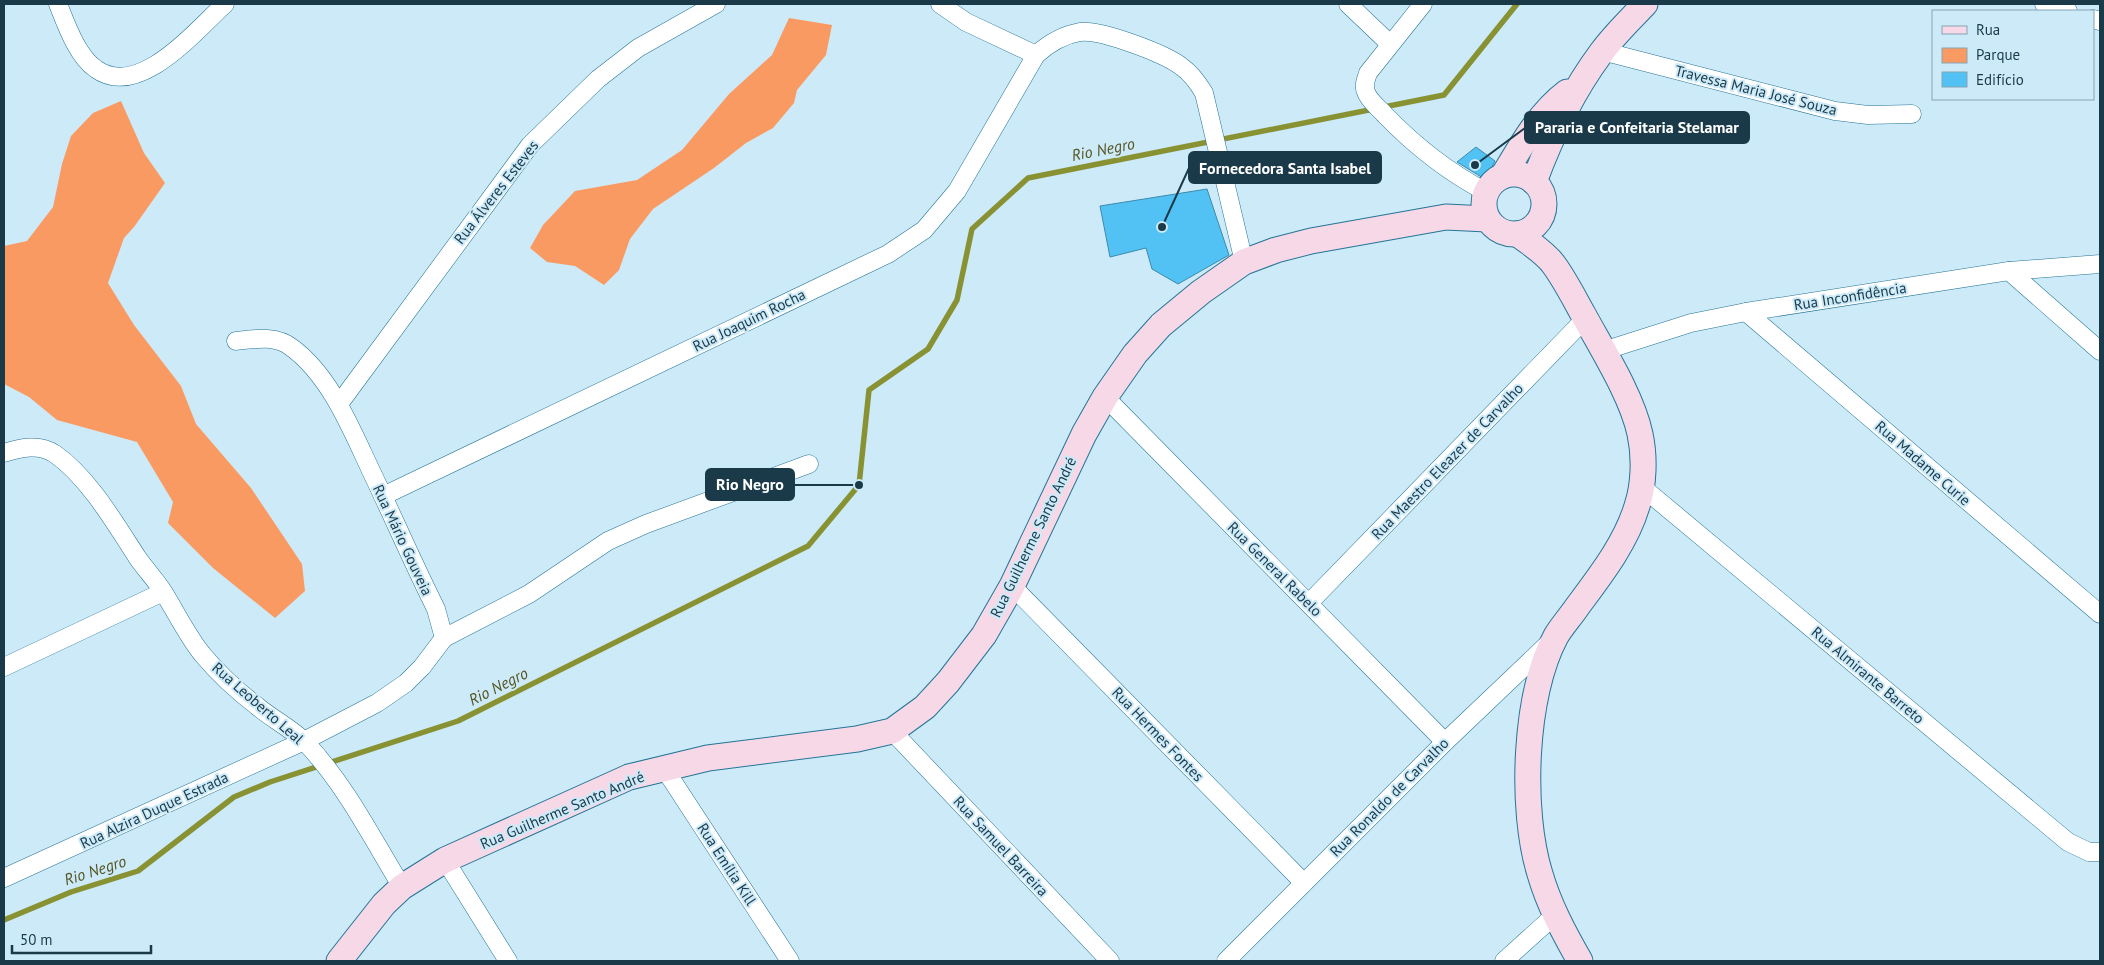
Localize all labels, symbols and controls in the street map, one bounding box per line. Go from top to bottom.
legend [1932,10,2094,100]
text: Rua [1976,20,2000,39]
text: Parque [1976,45,2020,64]
street label: Travessa Maria José Souza [1673,61,1839,119]
text: Edifício [1976,70,2024,89]
callout: Pararia e Confeitaria Stelamar [1525,112,1749,143]
text: Pararia e Confeitaria Stelamar [1535,117,1739,137]
water label: Rio Negro [1070,133,1136,165]
street label: Rua Álveres Esteves [450,136,542,248]
callout: Fornecedora Santa Isabel [1189,152,1381,183]
text: Fornecedora Santa Isabel [1199,158,1371,178]
street label: Rua Inconfidência [1792,278,1908,314]
street label: Rua Joaquim Rocha [689,284,809,356]
street label: Rua Maestro Eleazer de Carvalho [1367,379,1527,543]
street label: Rua Madame Curie [1871,416,1975,510]
street label: Rua Guilherme Santo André [986,453,1080,621]
callout: Rio Negro [706,469,794,500]
text: Rio Negro [716,474,784,494]
street label: Rua Mário Gouveia [369,482,437,598]
street label: Rua General Rabelo [1224,518,1326,620]
street label: Rua Almirante Barreto [1808,622,1928,728]
street label: Rua Leoberto Leal [208,658,308,748]
water label: Rio Negro [465,663,531,709]
street label: Rua Hermes Fontes [1108,683,1208,785]
street label: Rua Ronaldo de Carvalho [1326,734,1452,860]
street label: Rua Alzira Duque Estrada [77,767,231,853]
street label: Rua Guilherme Santo André [477,767,647,853]
street label: Rua Samuel Barreira [950,792,1052,900]
street label: Rua Emília Kill [693,819,761,909]
water label: Rio Negro [61,851,129,889]
scale bar [12,922,151,954]
text: 50 m [20,930,53,949]

